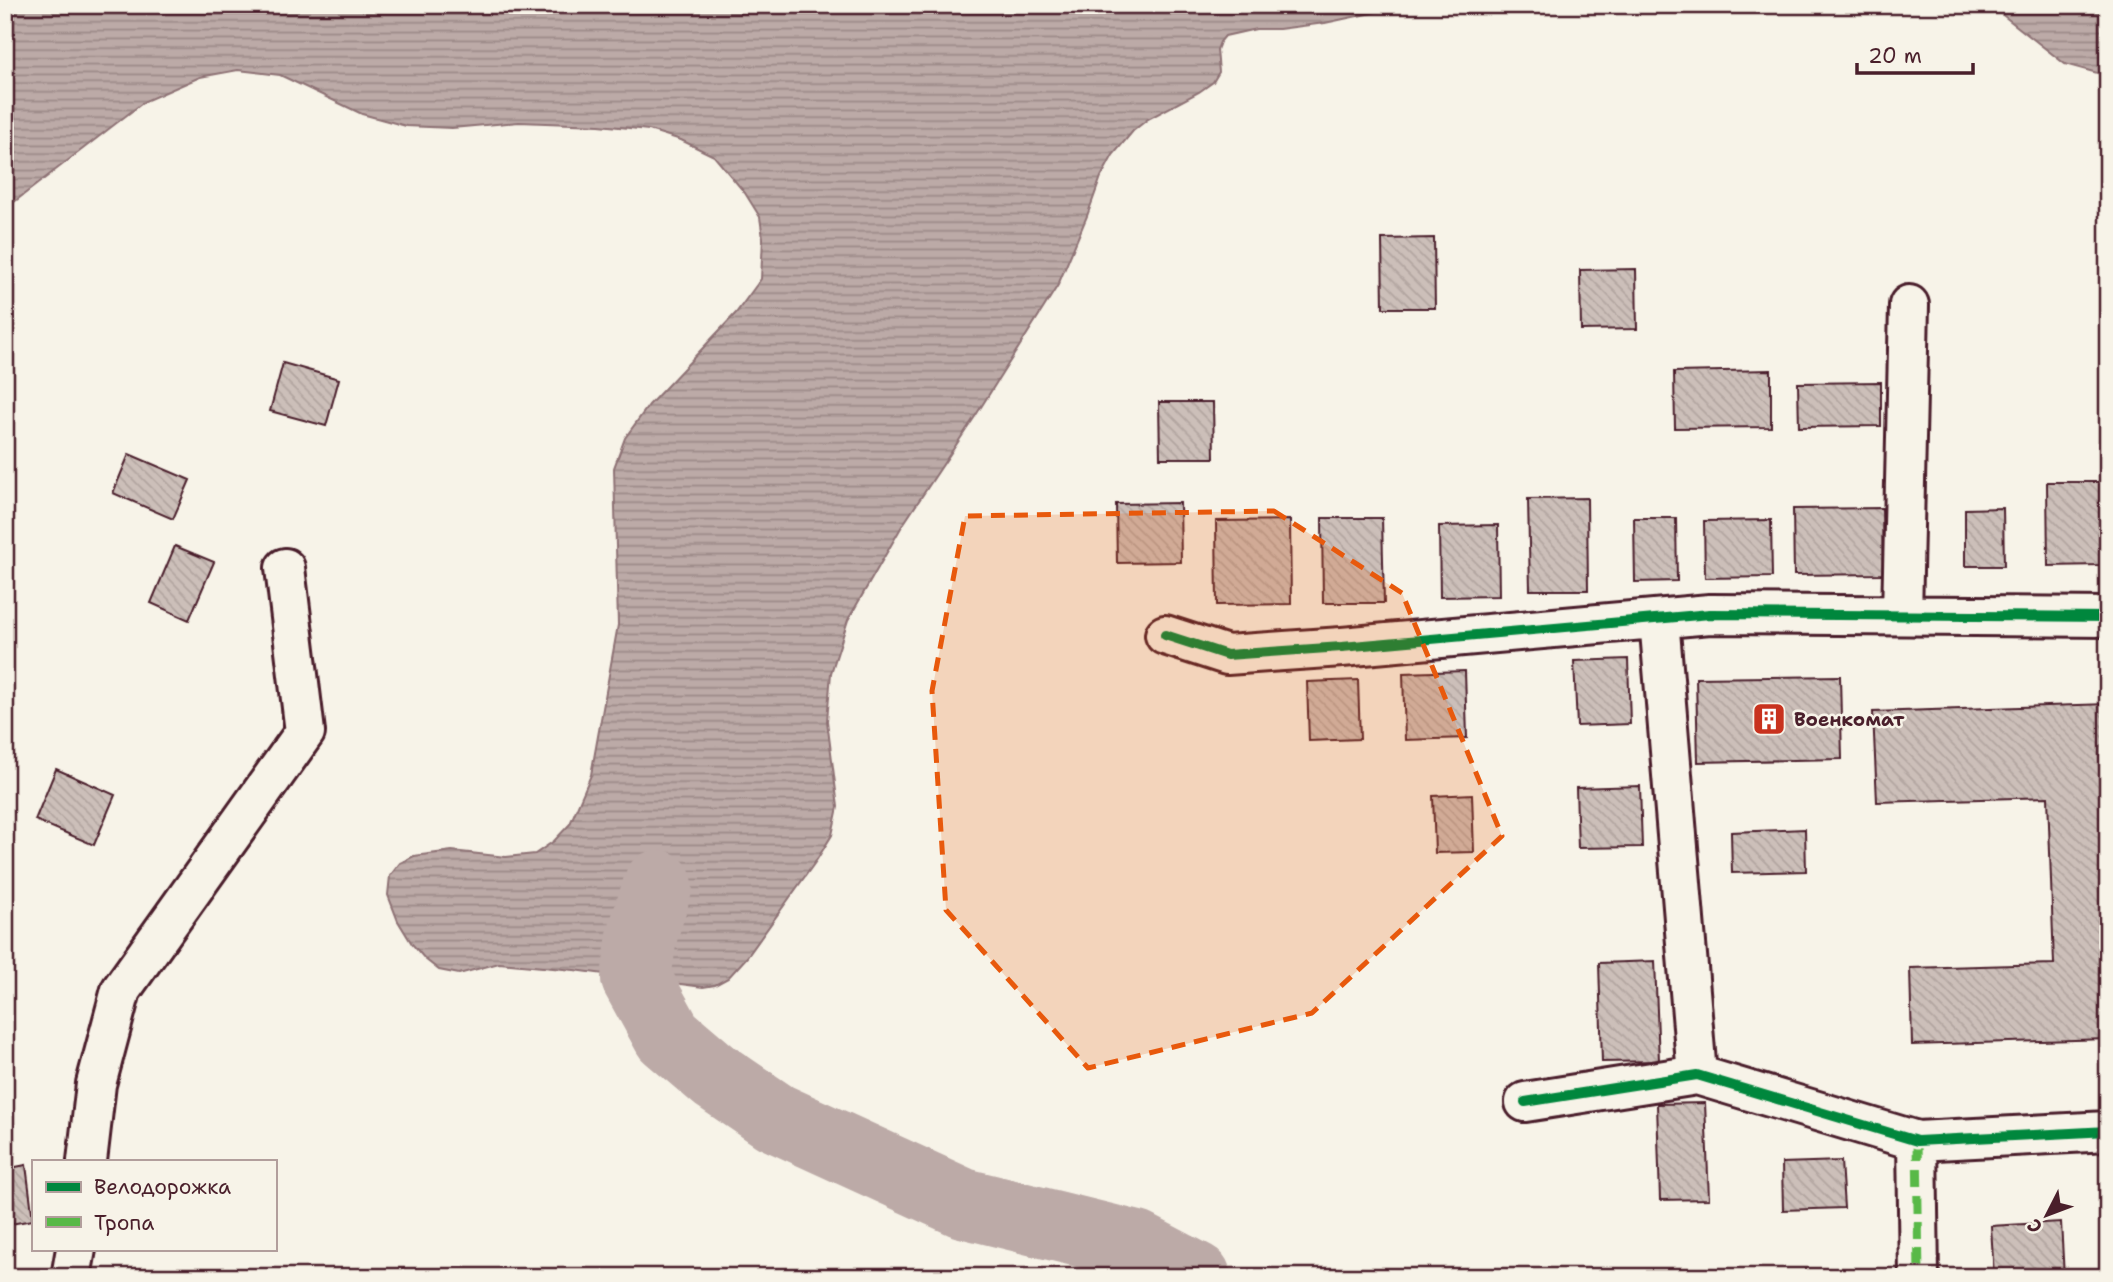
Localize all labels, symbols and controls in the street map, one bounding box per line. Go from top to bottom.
scale bar [1857,32,1973,76]
text: 20 m [1868,42,1922,70]
building icon: Военкомат [1750,700,1788,738]
place label: Военкомат [1794,707,1905,732]
legend [32,1160,276,1250]
text: Велодорожка [94,1173,231,1201]
north arrow [2011,1180,2082,1250]
text: Тропа [94,1209,154,1237]
text: С [2022,1213,2048,1239]

